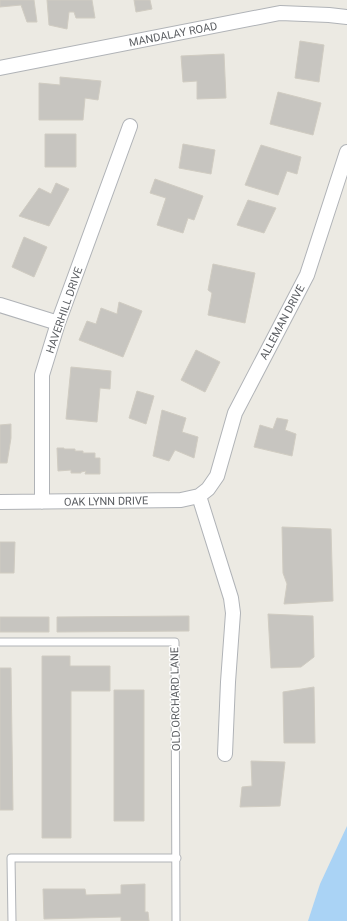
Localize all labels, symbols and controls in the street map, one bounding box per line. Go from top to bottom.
street label: MANDALAY ROAD [128,20,218,49]
street label: HAVERHILL DRIVE [44,265,85,355]
street label: ALLEMAN DRIVE [257,283,308,362]
street label: OAK LYNN DRIVE [64,494,148,509]
street label: OLD ORCHARD LANE [168,647,183,751]

